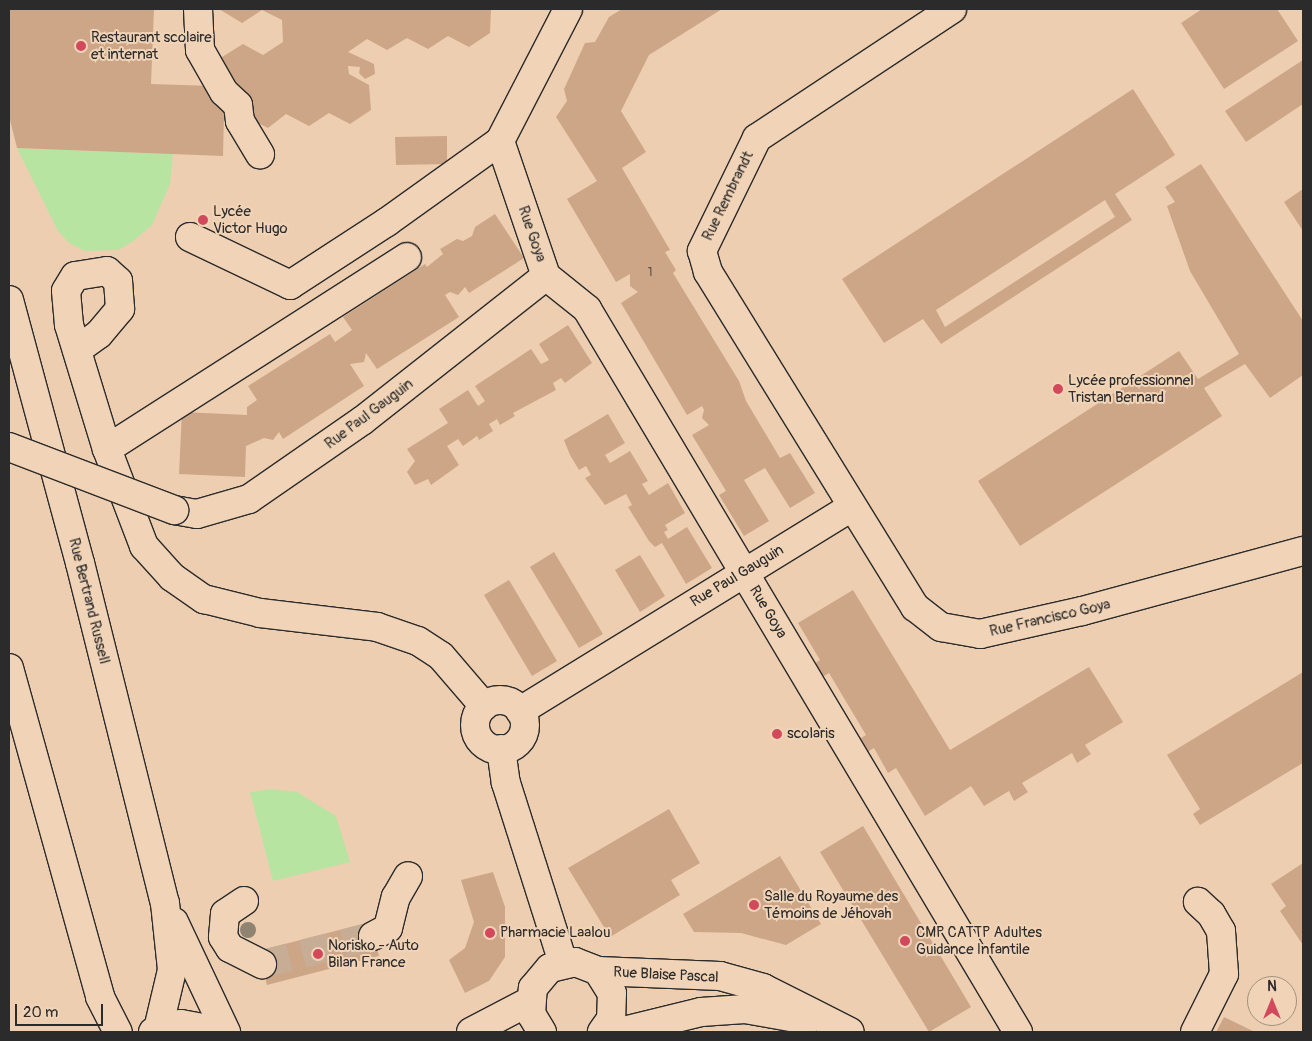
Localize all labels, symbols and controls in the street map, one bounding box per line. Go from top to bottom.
place label: Restaurant scolaire et internat [91,28,212,63]
marker: Restaurant scolaire et internat [75,40,87,52]
street label: Rue Rembrandt [699,148,757,244]
place label: Lycée Victor Hugo [213,202,288,237]
street label: Rue Goya [514,204,550,264]
marker: Lycée Victor Hugo [197,214,209,226]
house number: 1 [648,266,652,280]
place label: Lycée professionnel Tristan Bernard [1068,371,1194,406]
street label: Rue Paul Gauguin [321,375,417,453]
marker: Lycée professionnel Tristan Bernard [1052,383,1064,395]
street label: Rue Bertrand Russell [65,536,113,666]
street label: Rue Paul Gauguin [687,541,787,611]
street label: Rue Goya [745,582,791,642]
street label: Rue Francisco Goya [988,595,1112,641]
place label: scolaris [787,725,835,743]
marker: scolaris [771,728,783,740]
place label: Salle du Royaume des Témoins de Jéhovah [764,887,898,922]
marker: Salle du Royaume des Témoins de Jéhovah [748,899,760,911]
place label: CMP CATTP Adultes Guidance Infantile [916,923,1042,958]
place label: Pharmacie Laalou [500,924,610,942]
marker: Pharmacie Laalou [484,927,496,939]
marker: CMP CATTP Adultes Guidance Infantile [898,934,912,948]
place label: Norisko - Auto Bilan France [328,936,419,971]
marker: Norisko - Auto Bilan France [312,948,324,960]
street label: Rue Blaise Pascal [613,963,719,987]
north arrow [1247,976,1297,1026]
text: N [1267,978,1277,995]
scale bar [18,994,105,1026]
text: 20 m [23,1003,58,1022]

